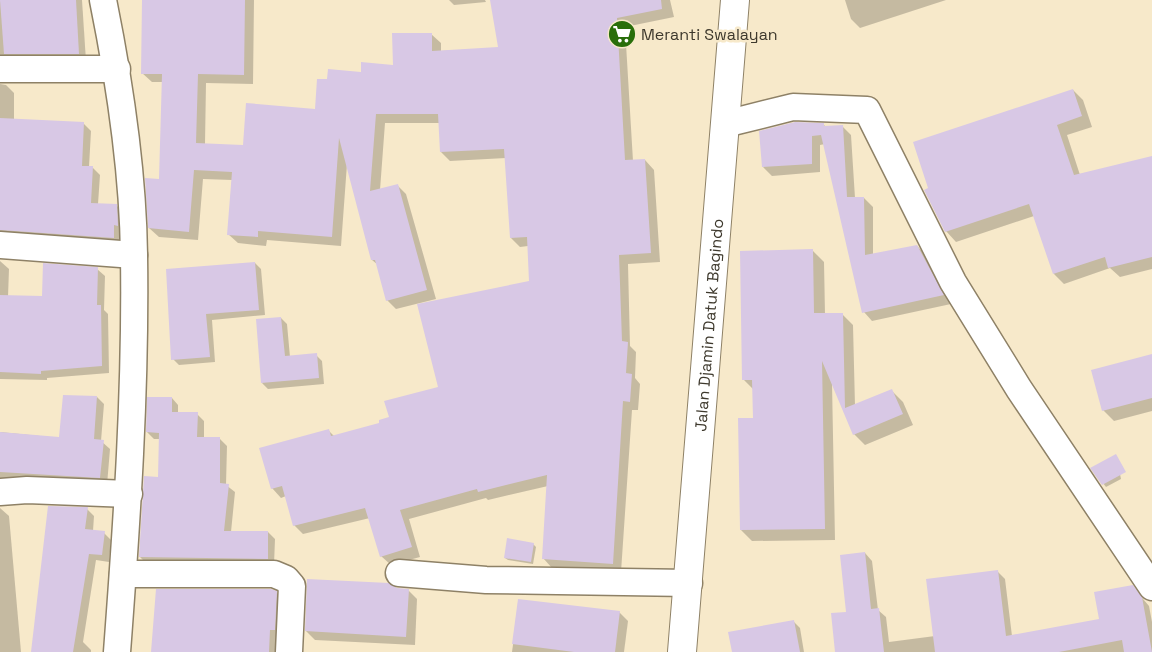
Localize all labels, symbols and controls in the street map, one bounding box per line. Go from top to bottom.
supermarket icon: Meranti Swalayan [607,19,637,49]
place label: Meranti Swalayan [641,24,778,45]
street label: Jalan Djamin Datuk Bagindo [689,218,728,432]

